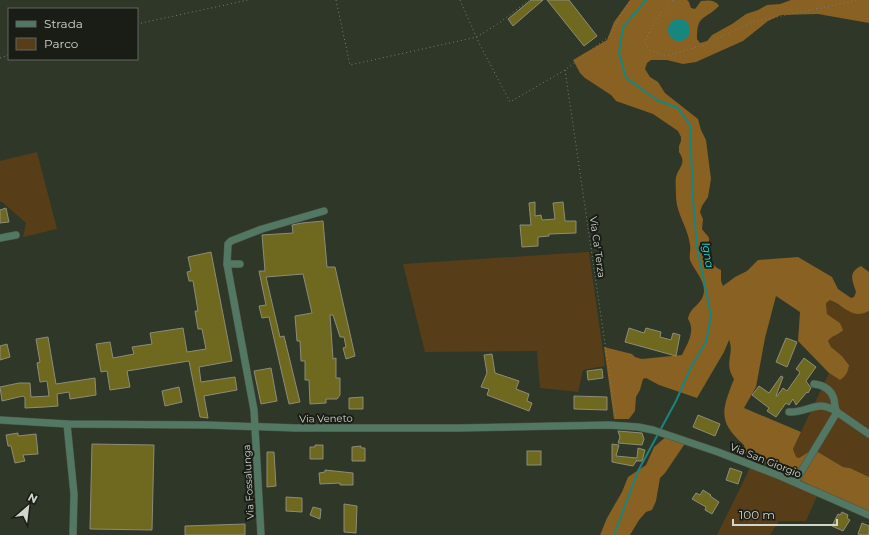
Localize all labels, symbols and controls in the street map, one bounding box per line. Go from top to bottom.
legend [8,8,138,60]
text: Strada [44,16,83,31]
text: Parco [44,36,78,51]
street label: Via Ca' Terza [587,216,608,279]
water label: Igna [699,241,717,269]
street label: Via Veneto [299,412,353,425]
street label: Via San Giorgio [728,440,803,481]
street label: Via Fossalunga [240,444,257,520]
north arrow [8,487,48,527]
text: N [25,490,40,506]
scale bar [733,501,837,527]
text: 100 m [739,507,775,522]

